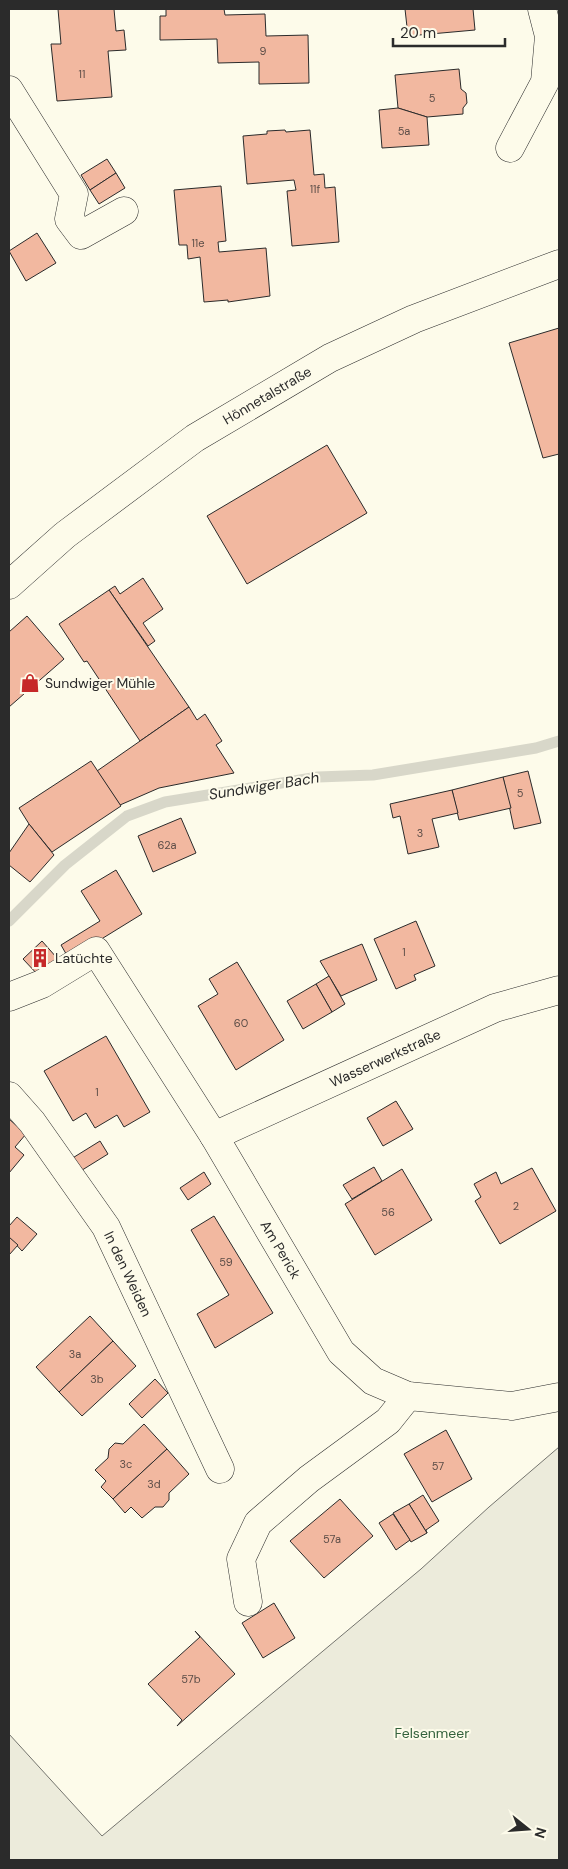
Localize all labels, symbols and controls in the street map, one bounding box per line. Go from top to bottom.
scale bar [393,15,506,47]
text: 20 m [400,23,436,43]
house number: 9 [260,44,267,58]
house number: 11 [79,67,85,81]
house number: 5 [429,91,436,105]
house number: 5a [398,124,410,138]
house number: 11f [310,182,321,196]
house number: 11e [191,236,205,250]
street label: Hönnetalstraße [219,362,315,429]
shop icon: Sundwiger Mühle [19,672,41,694]
place label: Sundwiger Mühle [45,674,155,692]
water label: Sundwiger Bach [207,767,321,805]
house number: 5 [517,786,524,800]
house number: 3 [417,826,423,840]
house number: 62a [158,838,176,852]
house number: 1 [402,945,406,959]
building icon: Latüchte [29,947,51,969]
place label: Latüchte [55,949,113,967]
house number: 60 [234,1016,248,1030]
street label: Wasserwerkstraße [327,1025,443,1091]
house number: 1 [95,1085,99,1099]
house number: 2 [513,1199,519,1213]
house number: 56 [381,1205,395,1219]
street label: Am Perick [257,1217,305,1282]
street label: In den Weiden [100,1228,156,1320]
house number: 59 [219,1255,233,1269]
house number: 3a [69,1347,81,1361]
house number: 3b [90,1372,104,1386]
house number: 3c [120,1457,132,1471]
house number: 57 [432,1459,444,1473]
house number: 3d [147,1477,161,1491]
house number: 57a [323,1532,341,1546]
house number: 57b [181,1672,201,1686]
park label: Felsenmeer [395,1724,469,1742]
north arrow [503,1804,553,1854]
text: N [530,1825,551,1840]

